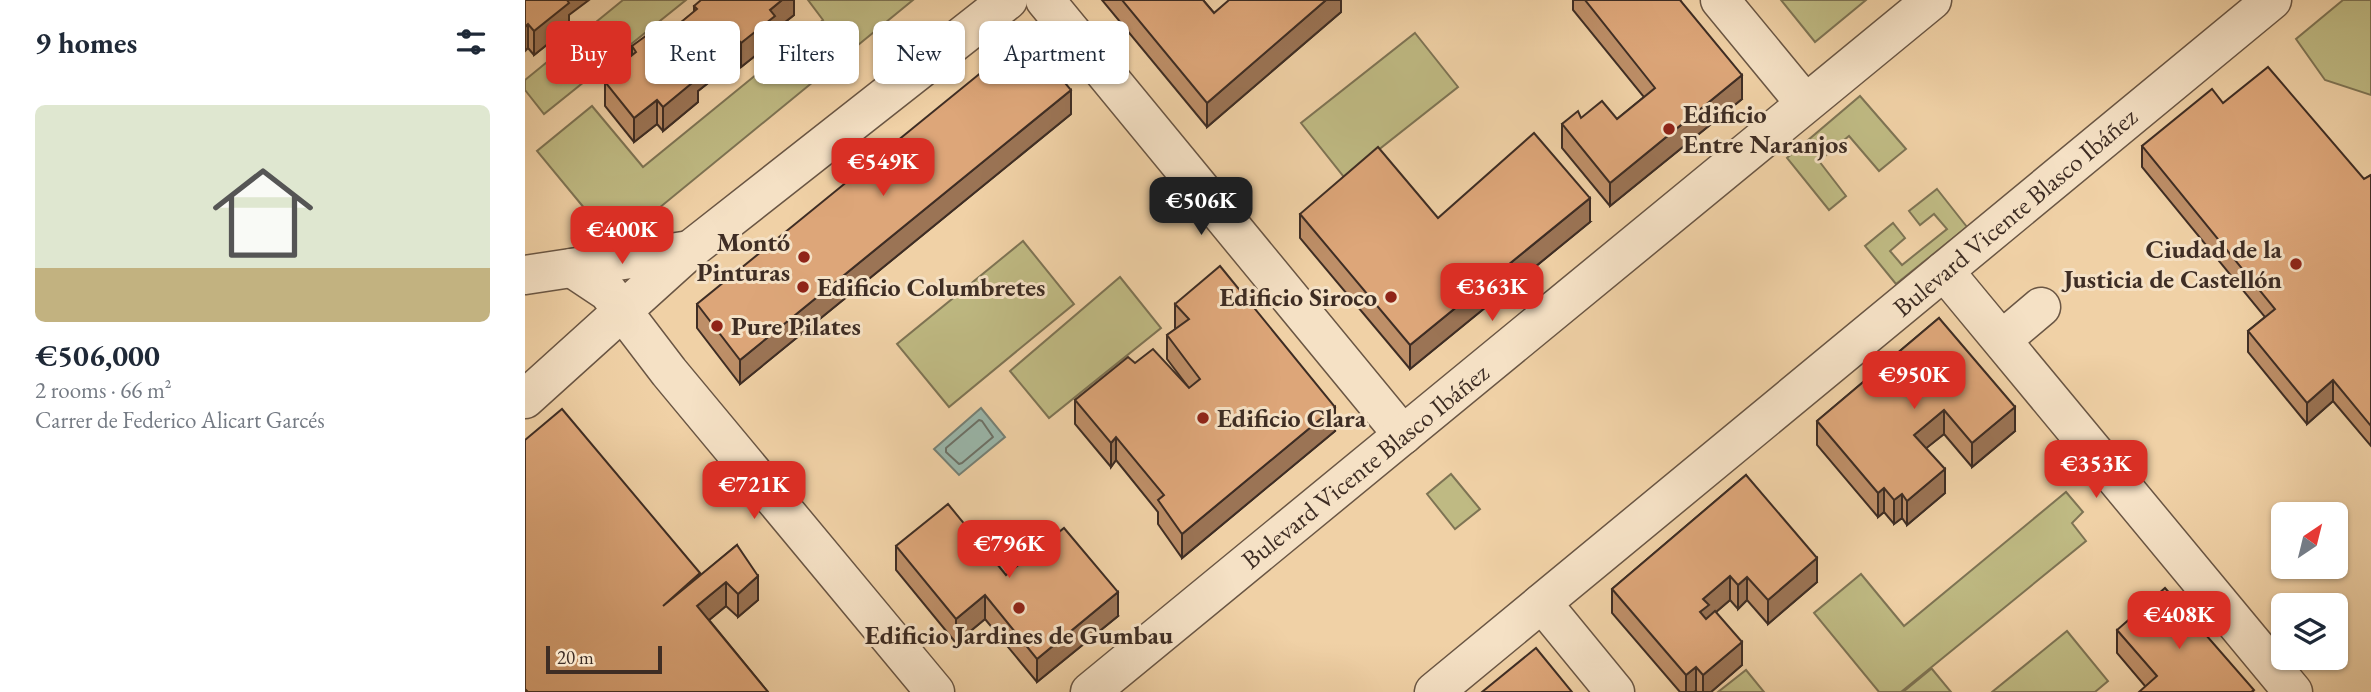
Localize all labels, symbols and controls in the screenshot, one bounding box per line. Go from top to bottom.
chip: Buy [546,21,631,84]
chip: Rent [645,21,740,84]
chip: Filters [754,21,859,84]
chip: New [873,21,965,84]
chip: Apartment [979,21,1129,84]
text: 9 homes [35,23,137,62]
icon: filters [452,23,490,61]
place label: Edificio Entre Naranjos [1683,97,1848,161]
street label: Bulevard Vicente Blasco Ibáñez [1886,100,2144,324]
marker: Edificio Entre Naranjos [1661,121,1677,137]
pin: €549K [834,138,932,198]
text: €549K [847,146,919,176]
icon: home [200,150,326,276]
pin: €506K [1152,177,1250,237]
text: €506K [1165,185,1237,215]
pin: €400K [573,206,671,266]
text: €400K [586,214,658,244]
place label: Montó Pinturas [697,225,790,289]
place label: Ciudad de la Justicia de Castellón [2060,232,2283,296]
marker: Montó Pinturas [796,249,812,265]
marker: Ciudad de la Justicia de Castellón [2288,256,2304,272]
pin: €363K [1443,264,1541,323]
place label: Edificio Columbretes [817,270,1045,304]
text: €363K [1456,271,1528,301]
marker: Edificio Columbretes [795,279,811,295]
place label: Edificio Siroco [1219,280,1377,314]
marker: Edificio Siroco [1383,289,1399,305]
place label: Pure Pilates [731,309,861,343]
marker: Pure Pilates [709,318,725,334]
text: €506,000 [35,336,160,375]
pin: €950K [1865,352,1963,411]
street label: Bulevard Vicente Blasco Ibáñez [1234,356,1496,576]
text: €950K [1878,359,1950,389]
text: 2 rooms · 66 m² [35,375,172,405]
place label: Edificio Clara [1217,401,1367,435]
text: Carrer de Federico Alicart Garcés [35,405,325,435]
marker: Edificio Clara [1195,410,1211,426]
pin: €353K [2047,440,2145,500]
text: €353K [2060,448,2132,478]
pin: €721K [705,462,803,521]
text: €721K [718,469,790,499]
north arrow [2271,502,2349,579]
map controls [2271,502,2348,670]
pin: €796K [960,520,1058,580]
text: €796K [973,528,1045,558]
pin: €408K [2130,592,2228,651]
button: layers [2271,593,2348,670]
text: €408K [2143,599,2215,629]
marker: Edificio Jardines de Gumbau [1011,600,1027,616]
place label: Edificio Jardines de Gumbau [865,618,1174,652]
scale bar [546,643,661,675]
text: 20 m [557,645,594,670]

